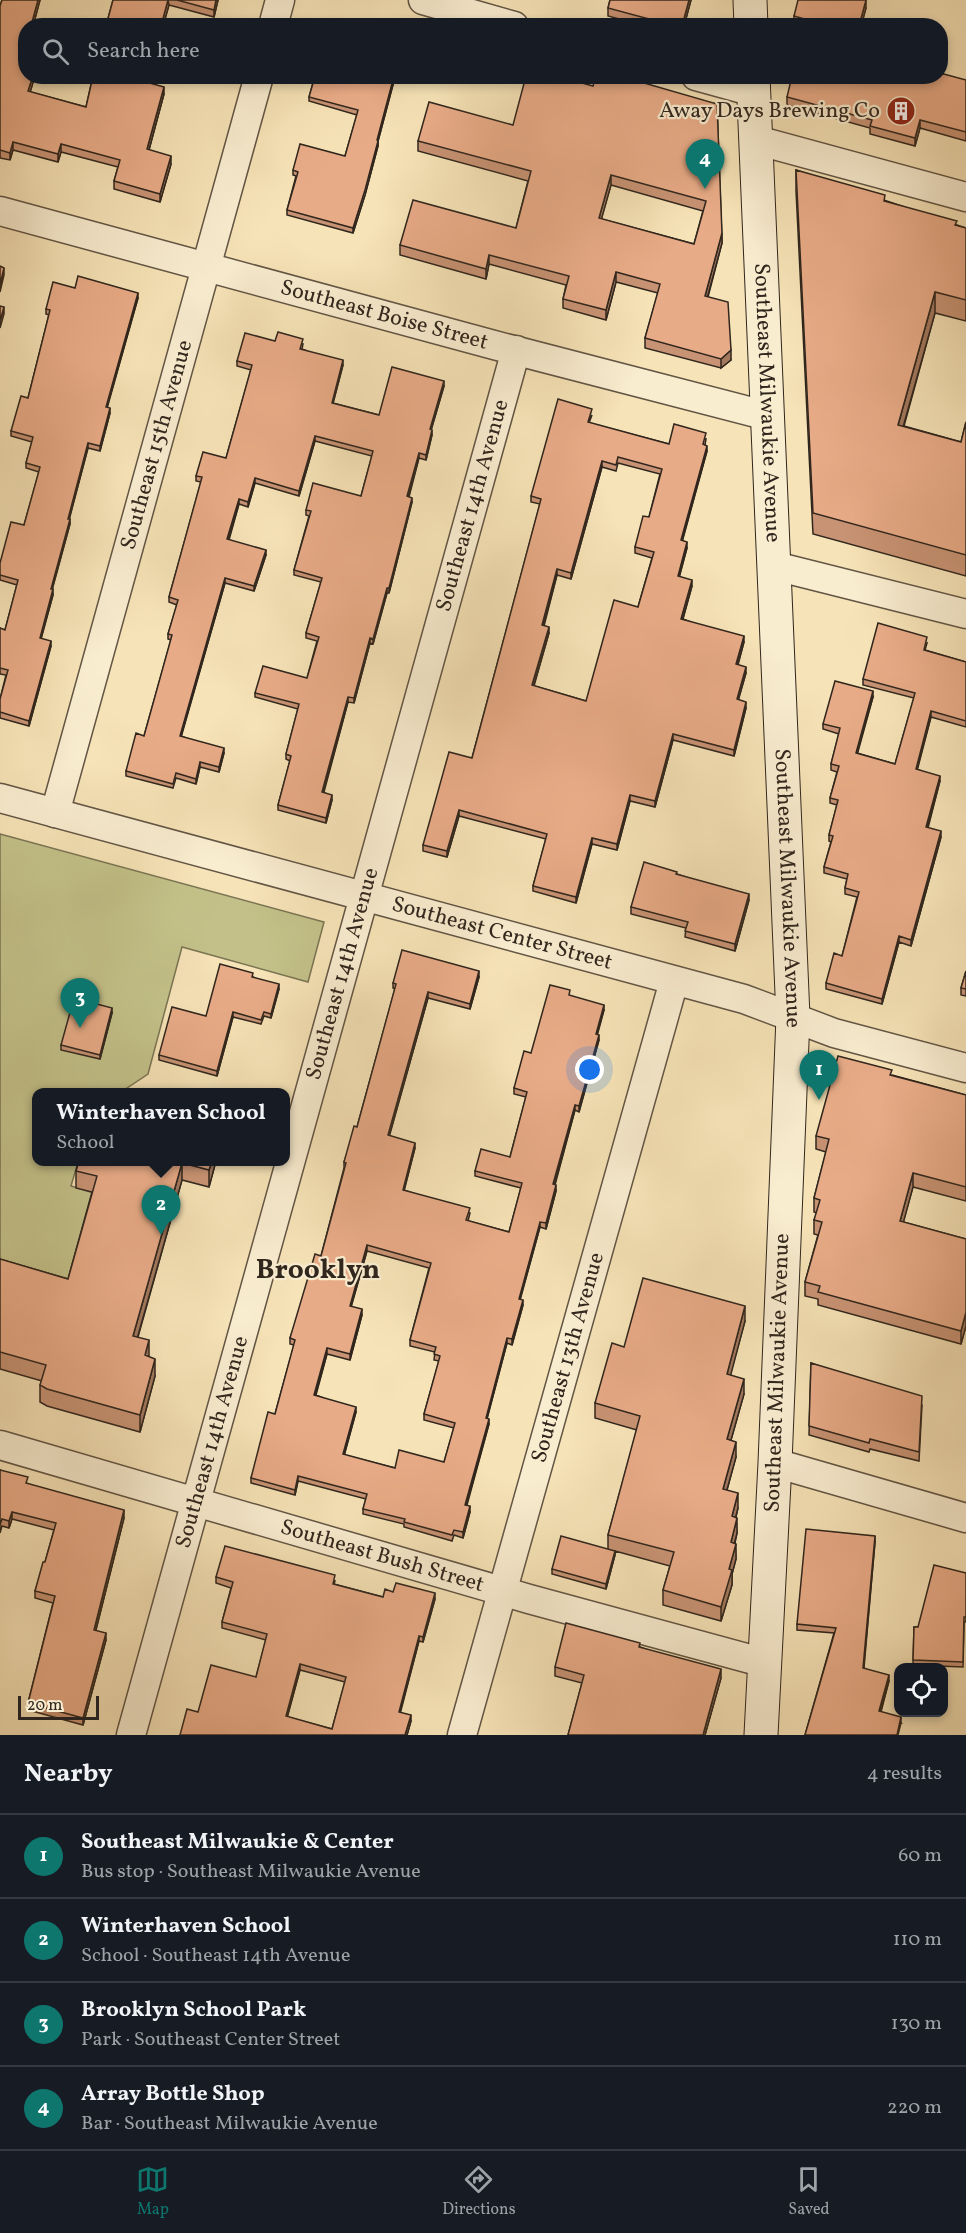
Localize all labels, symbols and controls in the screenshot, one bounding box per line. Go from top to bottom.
search box [18,18,948,84]
icon: search [39,35,72,68]
text: Search here [87,36,200,67]
building icon: Away Days Brewing Co [885,95,917,127]
place label: Away Days Brewing Co [659,96,880,127]
pin: 4 [686,140,724,189]
street label: Southeast Milwaukie Avenue [745,262,788,543]
street label: Southeast Boise Street [277,272,492,358]
street label: Southeast 15th Avenue [113,336,201,553]
street label: Southeast 14th Avenue [428,396,517,615]
street label: Southeast Milwaukie Avenue [766,748,809,1029]
street label: Southeast 14th Avenue [298,864,387,1084]
street label: Southeast Center Street [388,889,616,978]
pin: 3 [60,978,100,1028]
pin: 1 [800,1050,838,1100]
your location [575,1055,604,1084]
popup [32,1088,290,1166]
text: Winterhaven School [56,1098,266,1129]
text: School [56,1129,115,1157]
pin: 2 [142,1186,180,1235]
street label: Southeast Milwaukie Avenue [758,1233,798,1513]
street label: Southeast 13th Avenue [524,1249,612,1466]
district label: Brooklyn [256,1251,380,1290]
street label: Southeast 14th Avenue [168,1332,257,1552]
street label: Southeast Bush Street [277,1512,488,1601]
map controls [894,1663,948,1717]
button: locate [894,1663,948,1717]
scale bar [18,1693,99,1720]
text: 20 m [27,1695,62,1717]
text: Nearby [24,1756,113,1792]
text: 4 results [867,1760,942,1788]
text: Southeast Milwaukie & Center [81,1827,394,1858]
text: 1 [39,1842,48,1870]
text: 60 m [898,1842,942,1870]
text: Bus stop · Southeast Milwaukie Avenue [81,1858,421,1886]
text: Winterhaven School [81,1911,291,1942]
text: 2 [38,1926,49,1954]
text: 110 m [893,1926,942,1954]
text: School · Southeast 14th Avenue [81,1942,350,1970]
text: Brooklyn School Park [81,1995,306,2026]
text: 3 [38,2010,49,2038]
text: 130 m [891,2010,942,2038]
text: Park · Southeast Center Street [81,2026,340,2054]
text: Array Bottle Shop [81,2079,265,2110]
text: 4 [37,2094,50,2122]
text: 220 m [887,2094,942,2122]
text: Bar · Southeast Milwaukie Avenue [81,2110,378,2138]
tab: Map [136,2163,169,2221]
tab: Directions [442,2163,516,2221]
tab: Saved [788,2163,830,2221]

